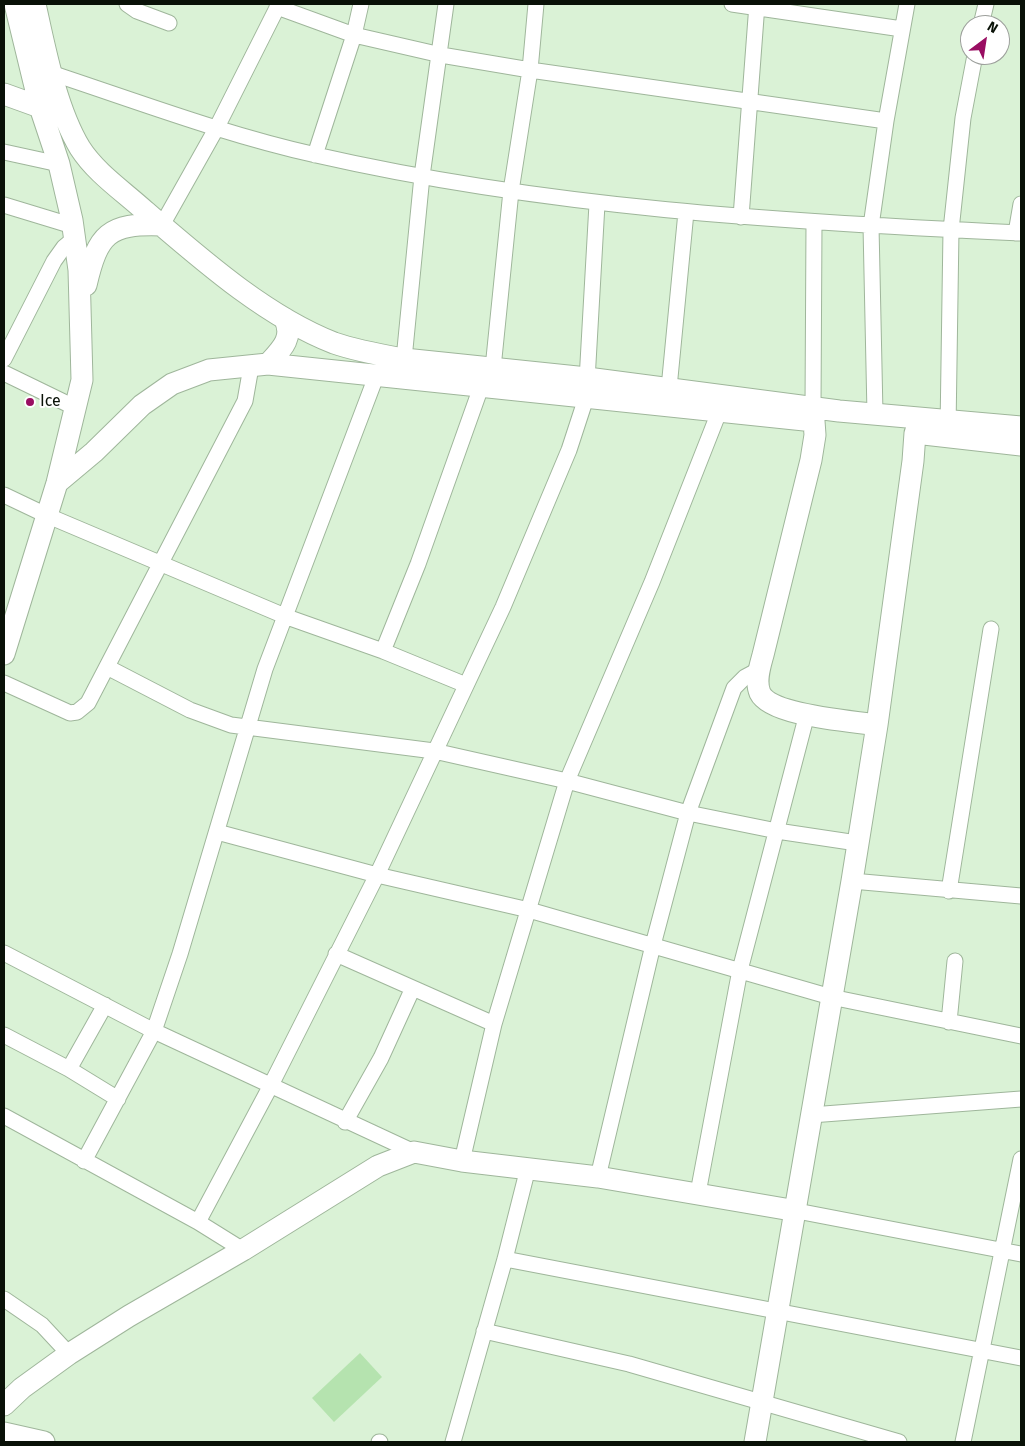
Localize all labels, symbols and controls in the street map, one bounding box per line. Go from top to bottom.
north arrow [960,15,1010,65]
text: N [984,18,1001,37]
place label: Ice [40,392,61,412]
marker: Ice [24,396,36,408]

